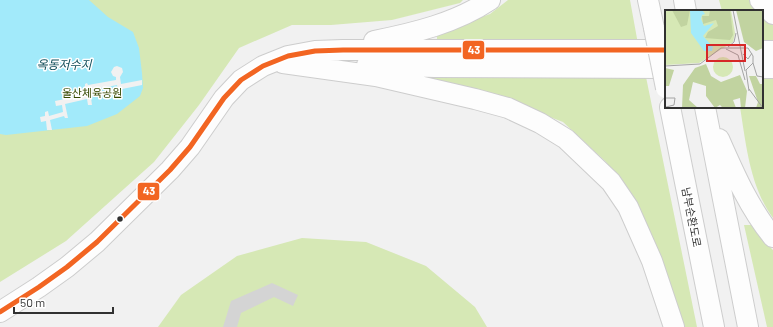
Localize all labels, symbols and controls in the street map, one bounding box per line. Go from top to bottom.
inset map [665,10,763,108]
line badge: 43 [462,40,485,60]
text: 43 [468,43,480,56]
water label: 옥동저수지 [36,57,93,71]
park label: 울산체육공원 [62,86,122,99]
line badge: 43 [137,182,160,201]
text: 43 [143,184,155,197]
street label: 남부순환도로 [680,186,704,248]
unlabelled marker [115,214,125,224]
scale bar [14,289,113,315]
text: 50 m [20,295,45,309]

